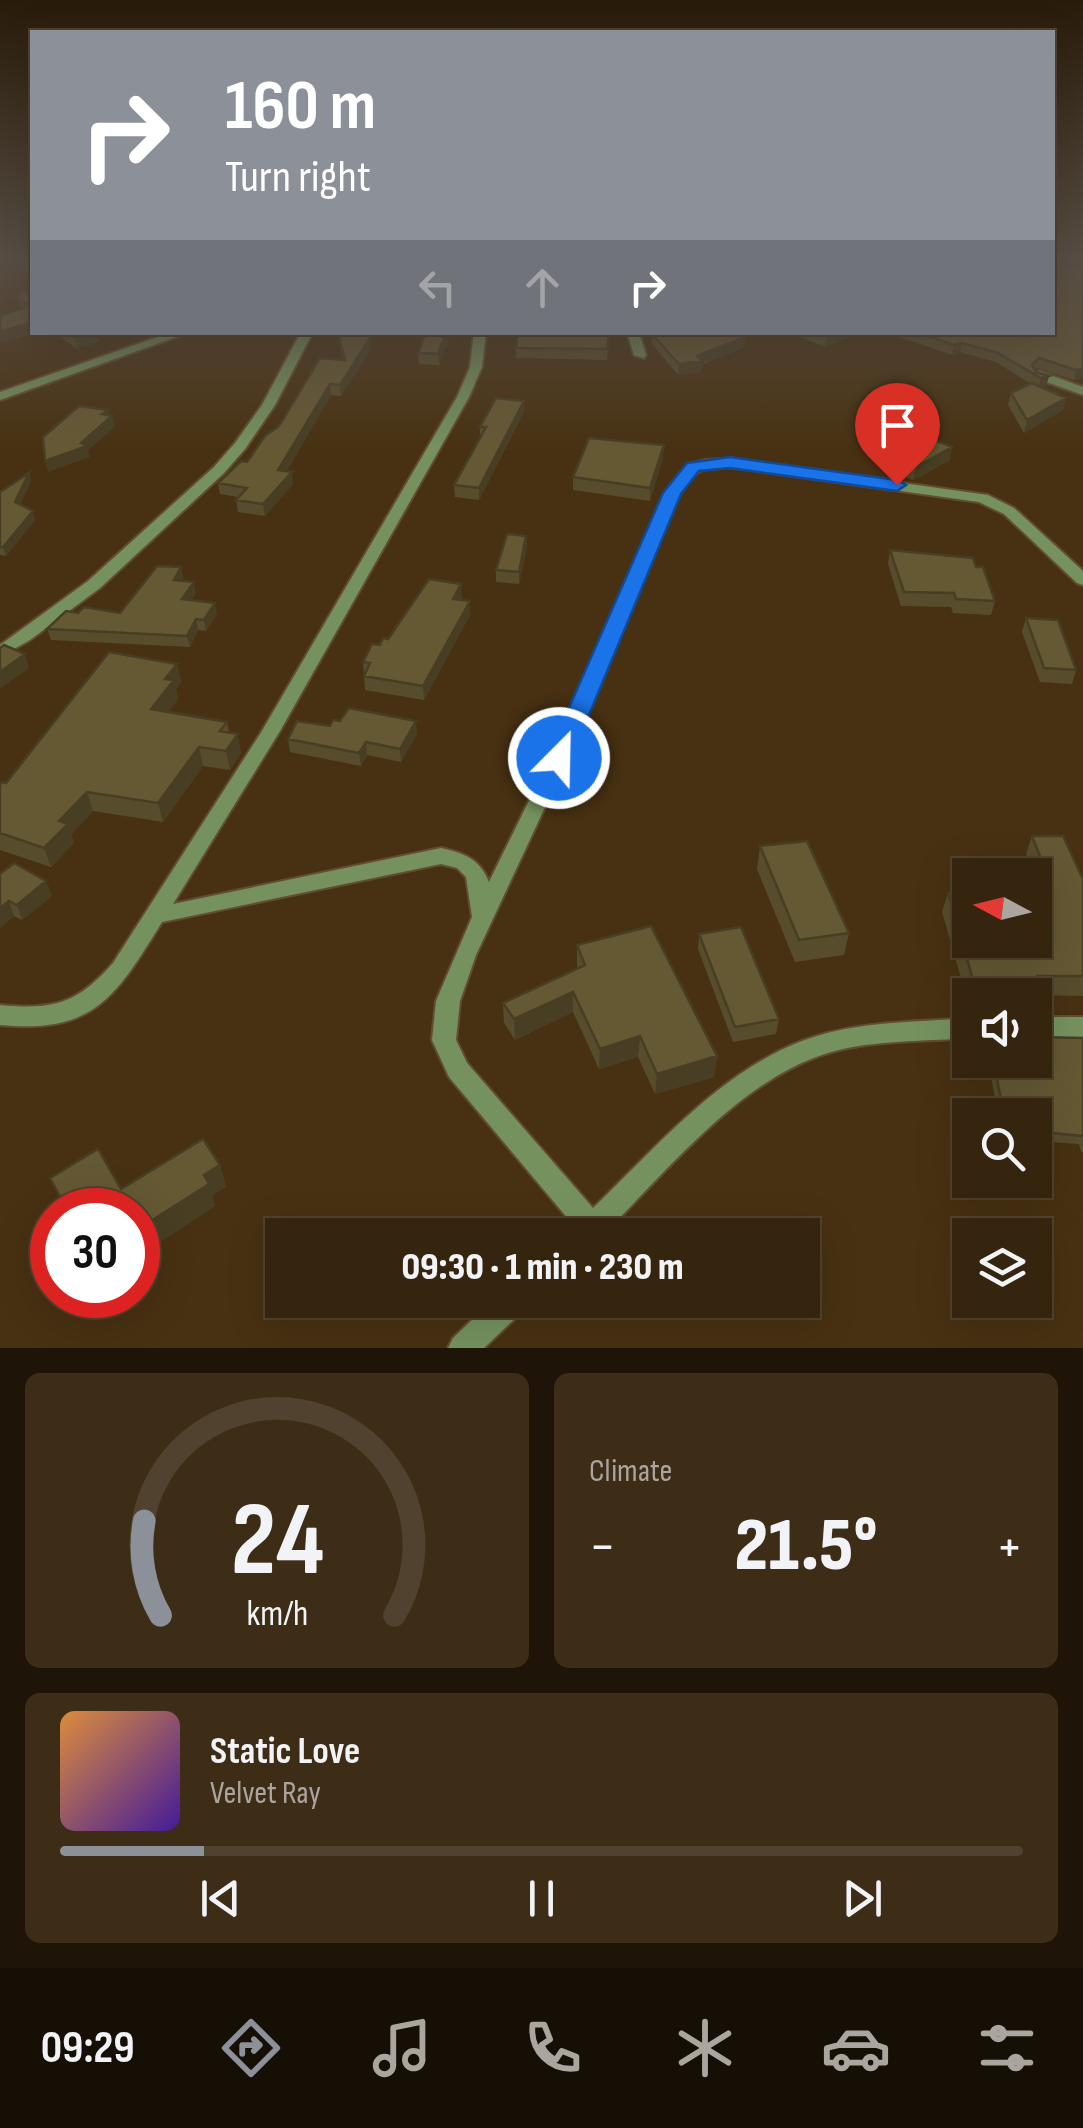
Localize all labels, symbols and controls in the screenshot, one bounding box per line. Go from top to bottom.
text: 160 m [225,65,376,149]
icon: right [60,70,190,200]
text: Turn right [225,150,371,205]
icon: left [410,260,465,315]
icon: ahead [515,260,570,315]
icon: right [620,260,675,315]
pin [855,383,940,486]
icon: arrive [870,398,925,453]
position arrow [507,706,611,810]
north arrow [952,858,1052,958]
map controls [952,858,1052,1318]
button: sound [952,978,1052,1078]
button: search [952,1098,1052,1198]
speed limit sign: 30 [30,1188,160,1318]
button: layers [952,1218,1052,1318]
text: 09:30 · 1 min · 230 m [401,1245,684,1290]
text: Climate [589,1452,672,1491]
text: 24 [230,1479,324,1604]
text: 21.5° [735,1501,877,1592]
text: − [589,1514,616,1581]
text: + [996,1514,1023,1581]
text: km/h [246,1593,308,1636]
text: Static Love [210,1729,360,1774]
text: Velvet Ray [210,1774,321,1813]
icon: previous [193,1871,248,1926]
icon: pause [514,1871,569,1926]
icon: next [835,1871,890,1926]
icon: directions [216,2013,286,2083]
icon: music [367,2013,437,2083]
icon: phone [518,2013,588,2083]
icon: climate [670,2013,740,2083]
icon: car [821,2013,891,2083]
icon: filters [972,2013,1042,2083]
text: 09:29 [41,2021,134,2076]

